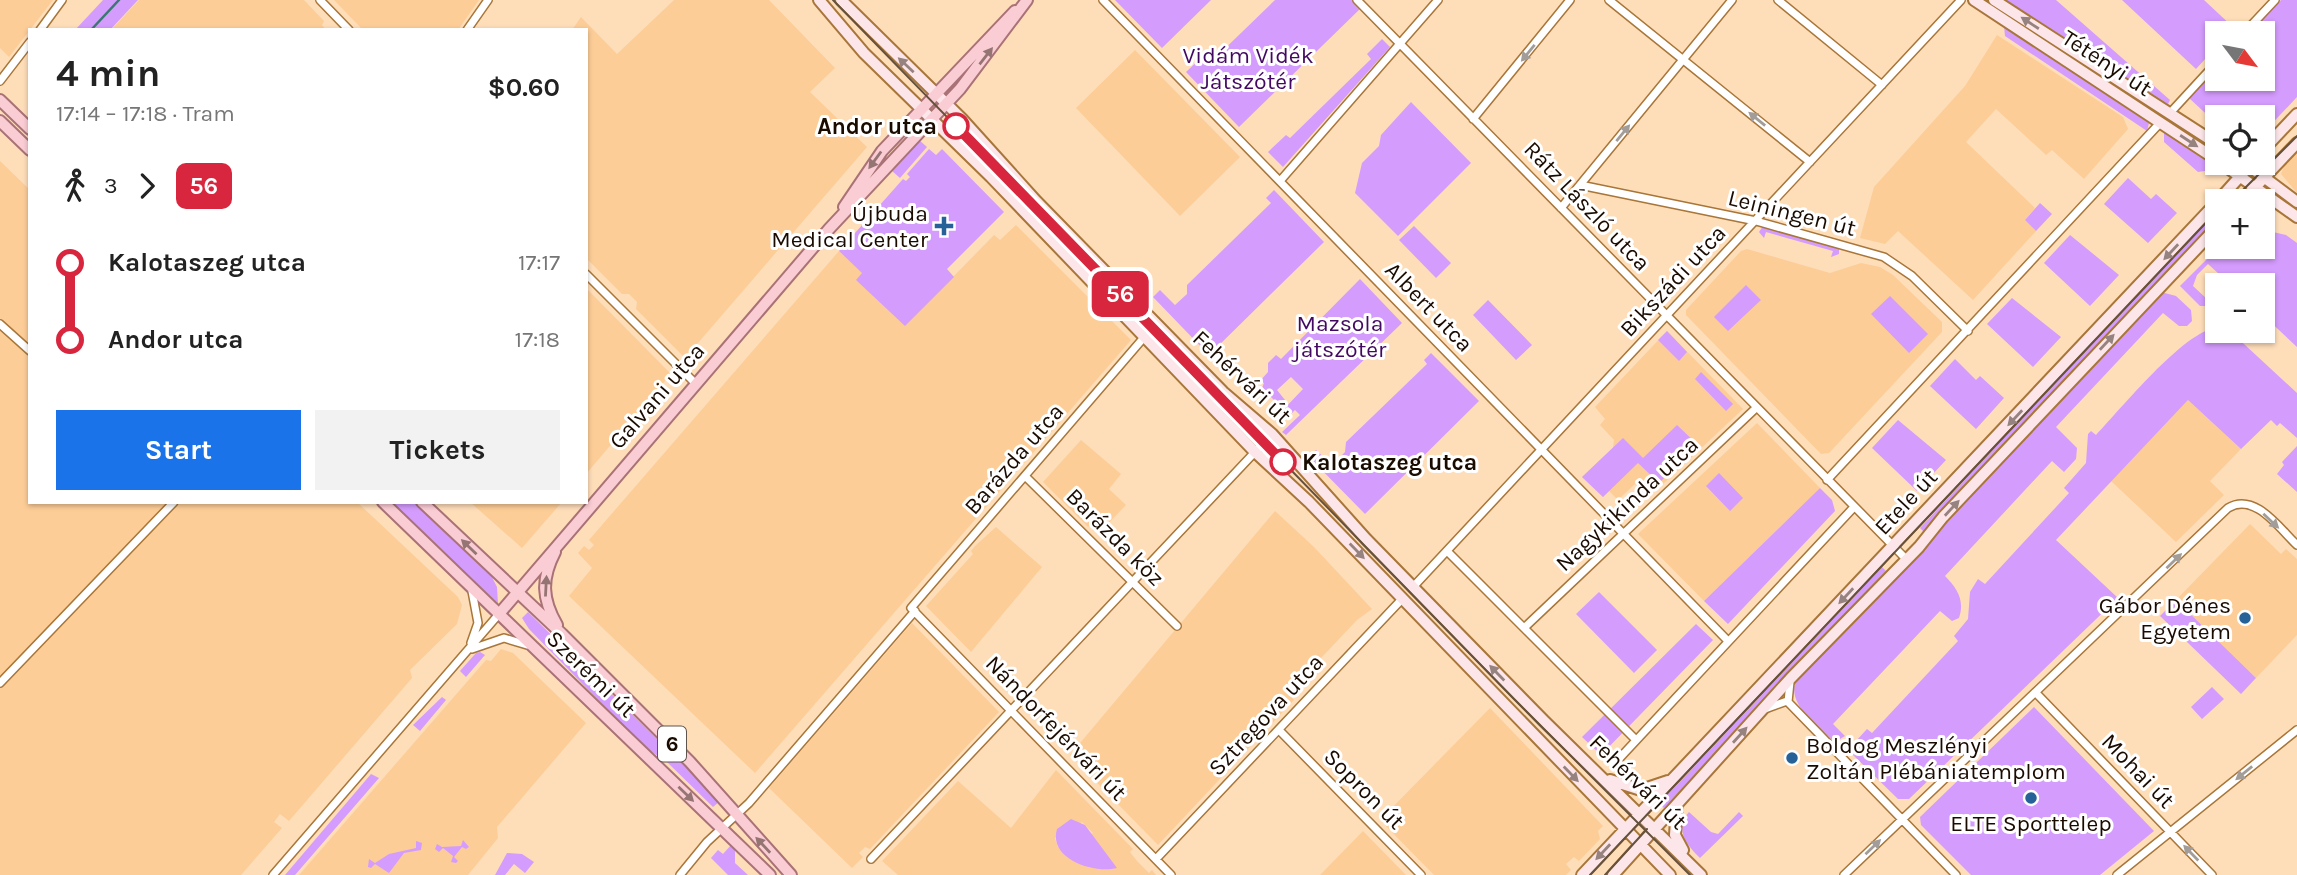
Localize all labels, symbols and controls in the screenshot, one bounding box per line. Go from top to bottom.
one-way arrow [2020,16,2040,29]
north arrow [2205,21,2275,91]
map controls [2205,21,2275,343]
street label: Tétényi út [2057,24,2157,102]
park label: Vidám Vidék Játszótér [1182,42,1314,95]
one-way arrow [1520,44,1535,62]
one-way arrow [979,47,994,65]
text: 4 min [56,51,160,96]
one-way arrow [898,57,915,73]
text: $0.60 [488,72,560,103]
text: 17:14 – 17:18 · Tram [56,100,235,127]
button: locate [2205,105,2275,175]
one-way arrow [1748,112,1766,127]
place label: Andor utca [817,113,937,140]
marker: Andor utca [943,113,969,139]
one-way arrow [1615,124,1630,141]
one-way arrow [2179,135,2199,148]
street label: Rátz László utca [1518,136,1656,276]
one-way arrow [869,151,883,169]
icon: walk [56,167,94,205]
icon: forward [128,167,166,205]
text: 3 [104,172,118,199]
text: 56 [190,172,218,200]
street label: Leiningen út [1725,184,1859,242]
button: + [2205,189,2275,259]
place label: Újbuda Medical Center [771,200,929,253]
marker: Újbuda Medical Center [934,216,954,236]
street label: Bikszádi utca [1614,220,1732,342]
one-way arrow [2163,243,2179,260]
text: Kalotaszeg utca [108,247,306,278]
text: 17:17 [518,249,560,276]
street label: Albert utca [1379,256,1479,358]
line badge: 56 [1088,271,1152,317]
button: − [2205,273,2275,343]
text: 56 [1106,280,1134,308]
park label: Mazsola játszótér [1292,310,1387,363]
text: Andor utca [108,324,243,355]
street label: Fehérvári út [1187,325,1297,430]
text: 17:18 [515,326,560,353]
one-way arrow [2099,333,2115,351]
street label: Galvani utca [604,338,710,454]
street label: Barázda utca [959,398,1069,520]
one-way arrow [2007,409,2023,426]
button: Start [56,410,301,490]
button: Tickets [315,410,560,490]
street label: Nagykikinda utca [1550,431,1704,577]
marker: Kalotaszeg utca [1270,449,1296,475]
place label: Kalotaszeg utca [1302,449,1477,476]
street label: Etele út [1869,463,1943,540]
street label: Barázda köz [1061,483,1169,591]
one-way arrow [1943,500,1959,517]
one-way arrow [2262,512,2279,528]
one-way arrow [461,540,478,556]
one-way arrow [1348,542,1365,559]
one-way arrow [2165,553,2182,570]
one-way arrow [540,575,551,597]
one-way arrow [1838,587,1854,605]
place label: Gábor Dénes Egyetem [2099,592,2231,645]
marker: Gábor Dénes Egyetem [2237,610,2253,626]
street label: Szerémi út [541,625,641,723]
street label: Sztregova utca [1203,649,1329,781]
street label: Nándorfejérvári út [980,650,1132,806]
one-way arrow [1488,664,1505,681]
road number: 6 [658,726,686,762]
one-way arrow [1732,726,1748,744]
street label: Mohai út [2096,728,2180,814]
street label: Fehérvári út [1584,729,1692,835]
place label: Boldog Meszlényi Zoltán Plébániatemplom [1806,732,2066,785]
street label: Sopron út [1318,743,1410,835]
marker: Boldog Meszlényi Zoltán Plébániatemplom [1784,750,1800,766]
one-way arrow [2235,765,2253,780]
one-way arrow [1562,766,1579,783]
one-way arrow [678,786,695,803]
marker: ELTE Sporttelep [2023,790,2039,806]
place label: ELTE Sporttelep [1950,810,2112,837]
one-way arrow [755,837,771,854]
one-way arrow [1864,840,1881,856]
one-way arrow [1596,843,1612,860]
one-way arrow [2184,845,2200,862]

